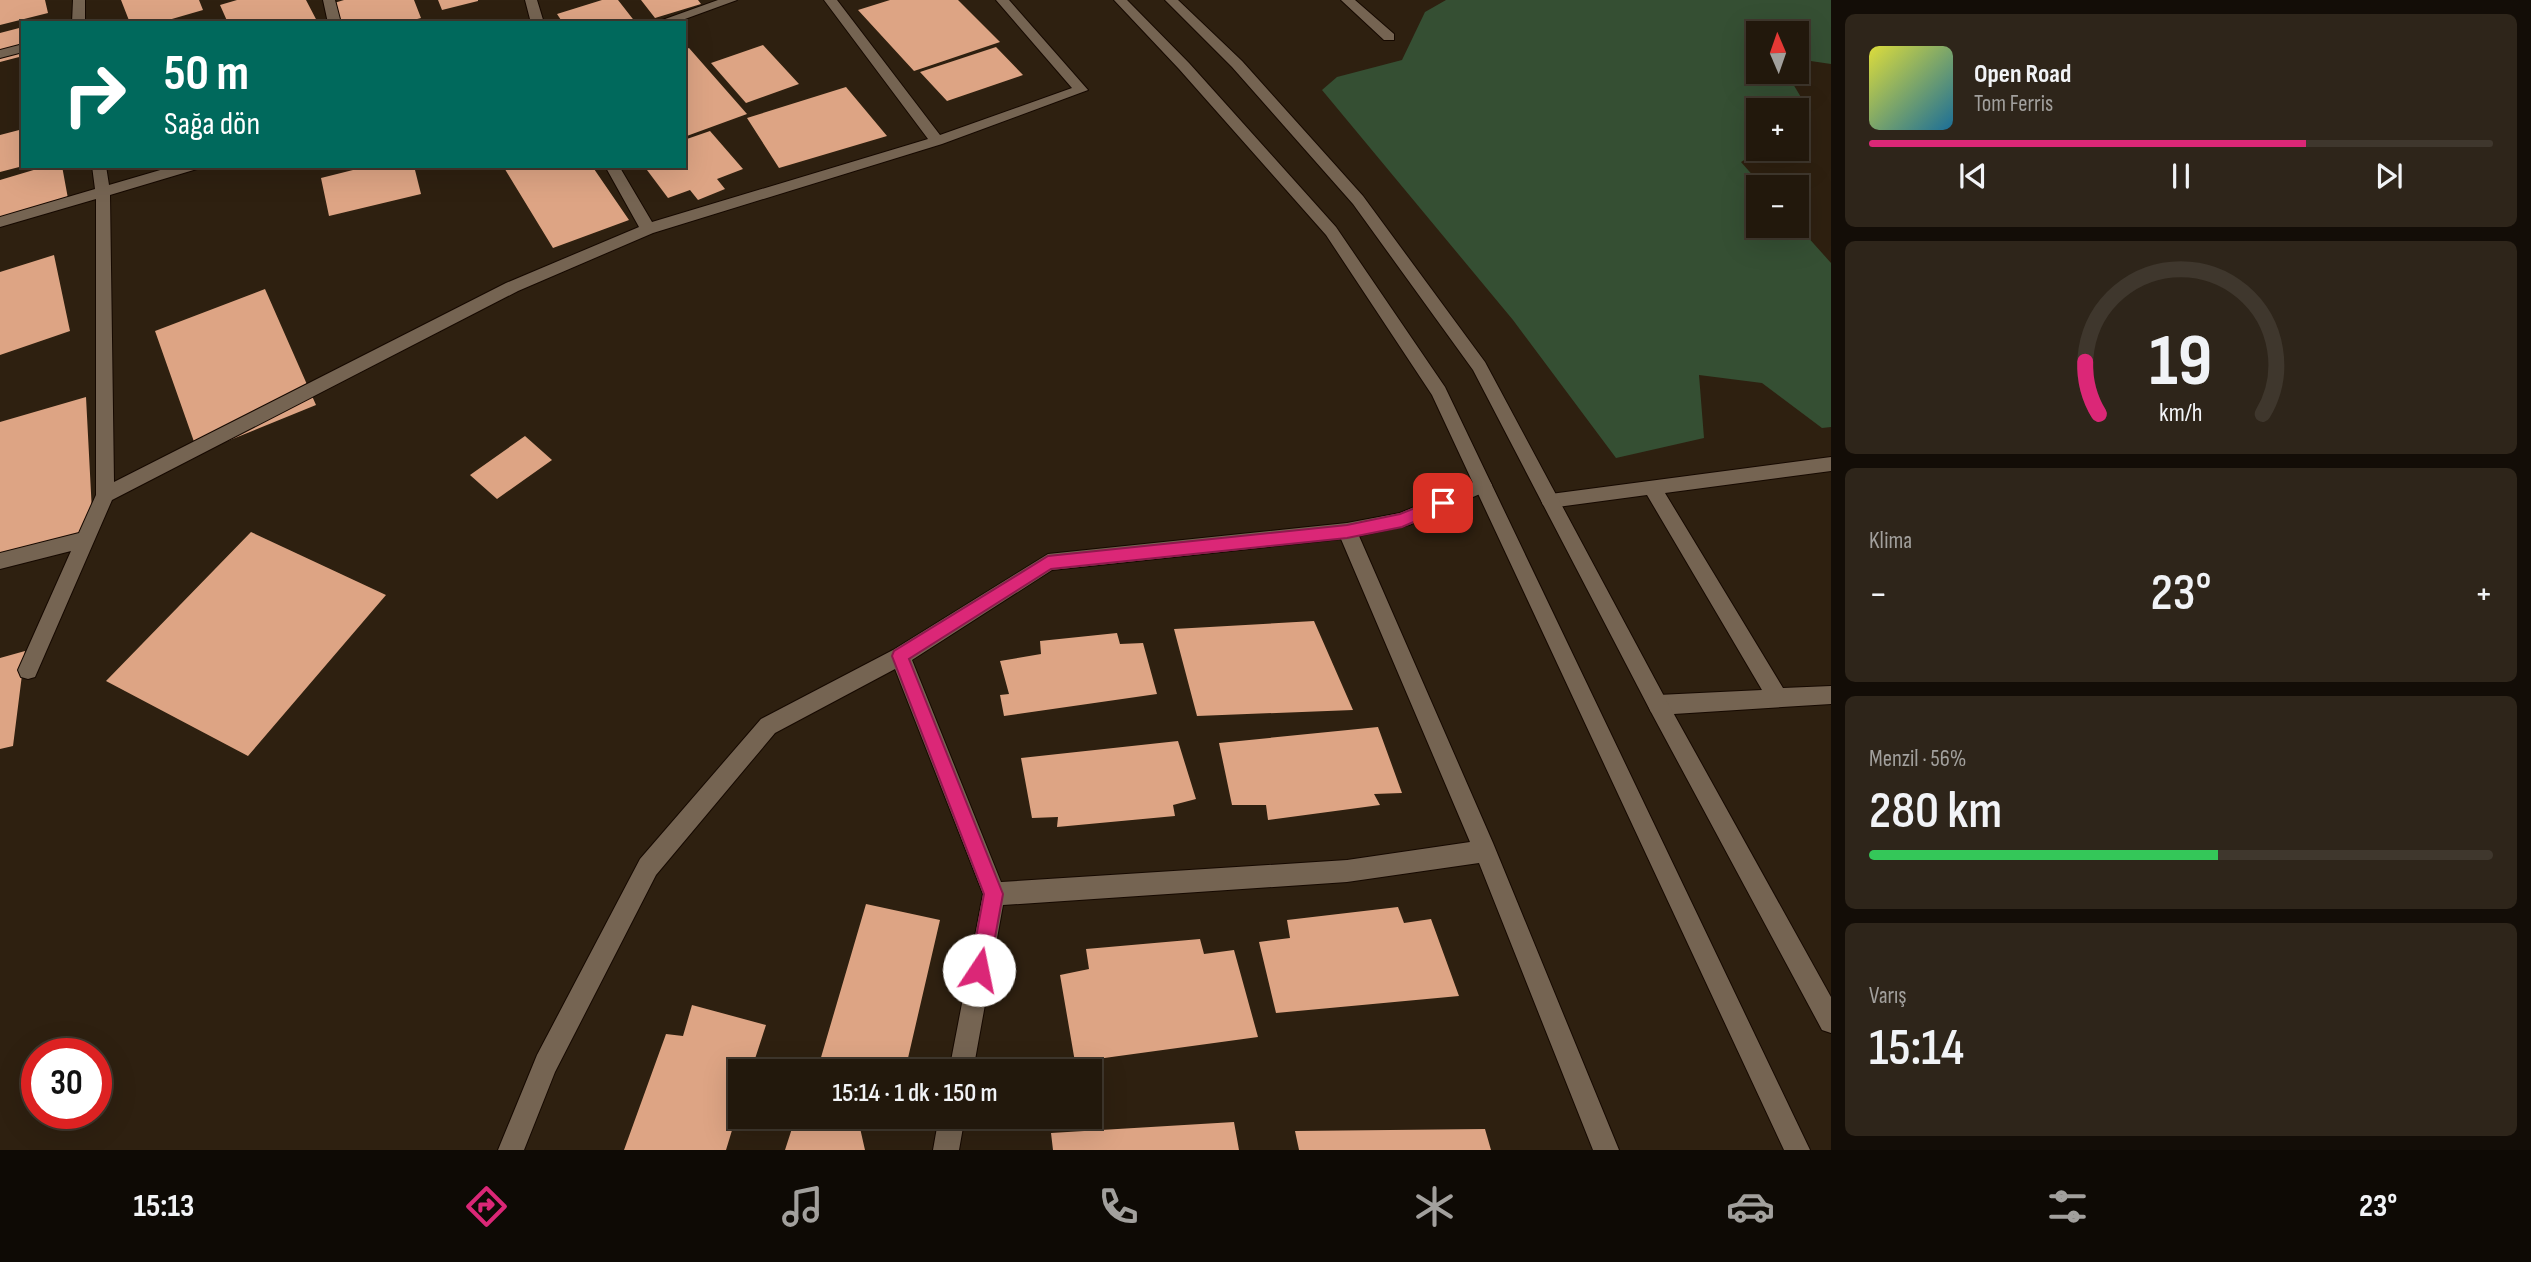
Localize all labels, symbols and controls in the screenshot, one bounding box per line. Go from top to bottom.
north arrow [1746,21,1810,84]
map controls [1746,21,1809,238]
text: 50 m [164,45,249,104]
icon: right [49,49,140,140]
text: Open Road [1974,59,2071,90]
text: Tom Ferris [1974,90,2053,118]
button: + [1746,98,1809,161]
text: Sağa dön [164,105,260,144]
icon: previous [1954,157,1992,195]
icon: pause [2162,157,2200,195]
icon: next [2370,157,2408,195]
button: − [1746,175,1809,238]
text: 19 [2149,318,2213,406]
text: km/h [2159,398,2203,429]
pin [1413,473,1473,533]
icon: arrive [1424,484,1462,522]
text: Klima [1869,527,1912,555]
text: 23° [2151,562,2211,625]
text: − [1869,572,1888,617]
text: + [2474,572,2493,617]
text: Menzil · 56% [1869,745,1966,773]
text: 280 km [1869,780,2002,843]
position arrow [942,933,1016,1007]
text: Varış [1869,982,1907,1010]
text: 15:14 [1869,1017,1964,1080]
speed limit sign: 30 [21,1038,112,1129]
text: 15:14 · 1 dk · 150 m [833,1078,997,1109]
icon: directions [462,1182,511,1231]
icon: music [778,1182,827,1231]
icon: phone [1094,1182,1143,1231]
icon: climate [1410,1182,1459,1231]
icon: car [1726,1182,1775,1231]
icon: filters [2043,1182,2092,1231]
text: 15:13 [134,1187,194,1226]
text: 23° [2359,1187,2397,1226]

